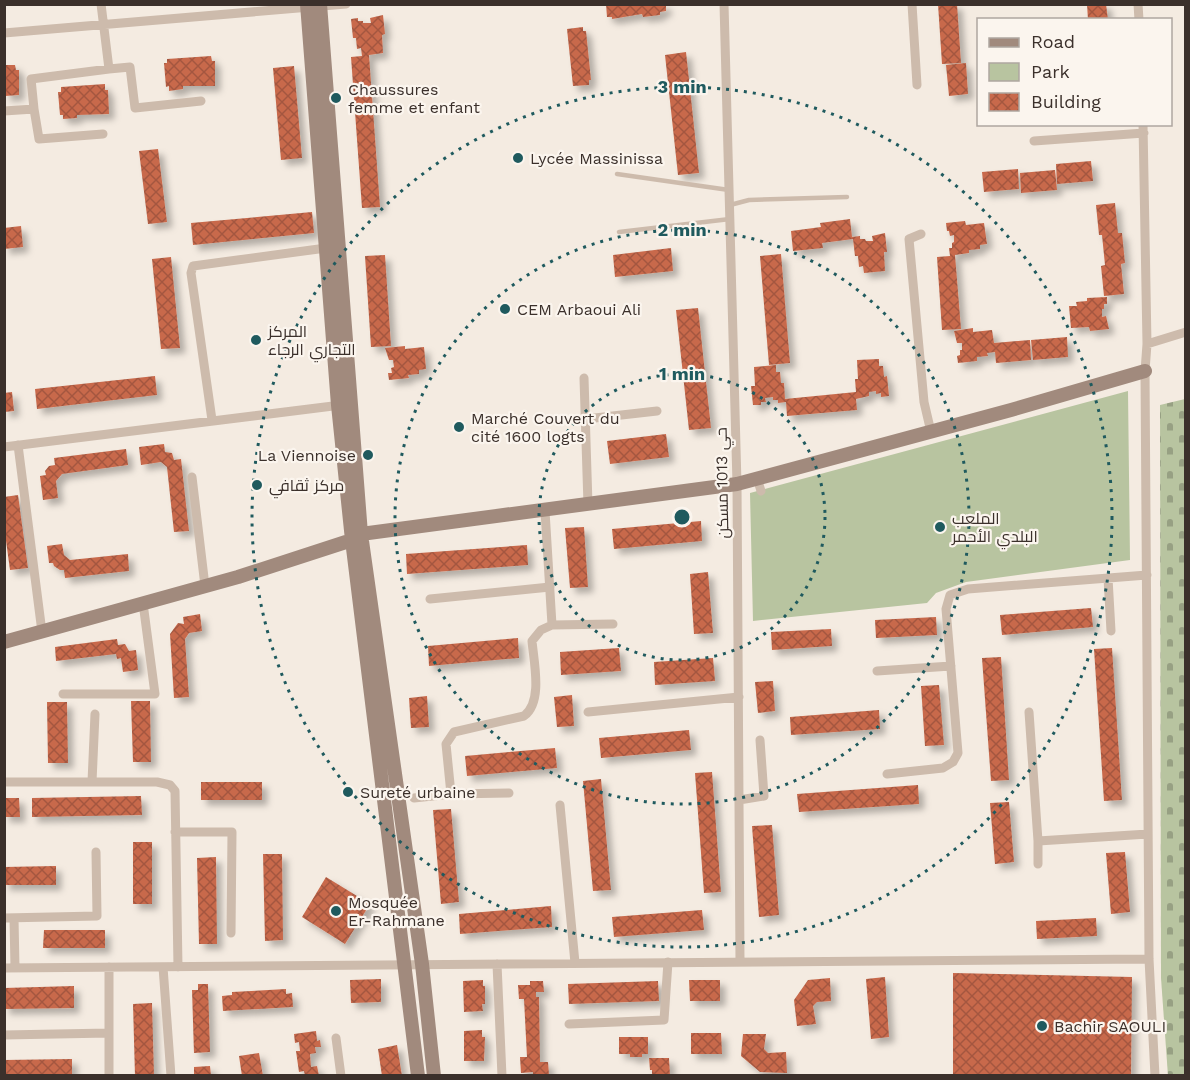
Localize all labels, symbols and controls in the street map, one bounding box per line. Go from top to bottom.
legend [977,18,1172,126]
text: Road [1031,31,1075,52]
text: Park [1031,61,1070,82]
text: 3 min [657,76,707,97]
place label: Chaussures femme et enfant [348,80,480,117]
marker: Chaussures femme et enfant [329,91,343,105]
text: Building [1031,91,1101,112]
place label: Lycée Massinissa [530,149,663,168]
marker: Lycée Massinissa [511,151,525,165]
text: 2 min [657,219,707,240]
place label: CEM Arbaoui Ali [517,300,641,319]
marker: CEM Arbaoui Ali [498,302,512,316]
place label: المركز التجاري الرجاء [267,322,356,363]
marker: المركز التجاري الرجاء [249,333,263,347]
text: 1 min [659,363,705,384]
place label: Marché Couvert du cité 1600 logts [471,409,620,446]
marker: Marché Couvert du cité 1600 logts [452,420,466,434]
street label: حي 1013 مسكن [712,427,736,539]
place label: La Viennoise [258,446,356,465]
marker: La Viennoise [361,448,375,462]
place label: مركز ثقافي [269,476,344,499]
marker: مركز ثقافي [250,478,264,492]
centre of rings [672,507,692,527]
place label: الملعب البلدي الأحمر [951,509,1038,550]
marker: الملعب البلدي الأحمر [933,520,947,534]
place label: Sureté urbaine [360,783,476,802]
marker: Sureté urbaine [341,785,355,799]
place label: Mosquée Er-Rahmane [348,893,445,930]
marker: Mosquée Er-Rahmane [329,904,343,918]
place label: Bachir SAOULI [1054,1017,1166,1036]
marker: Bachir SAOULI [1035,1019,1049,1033]

